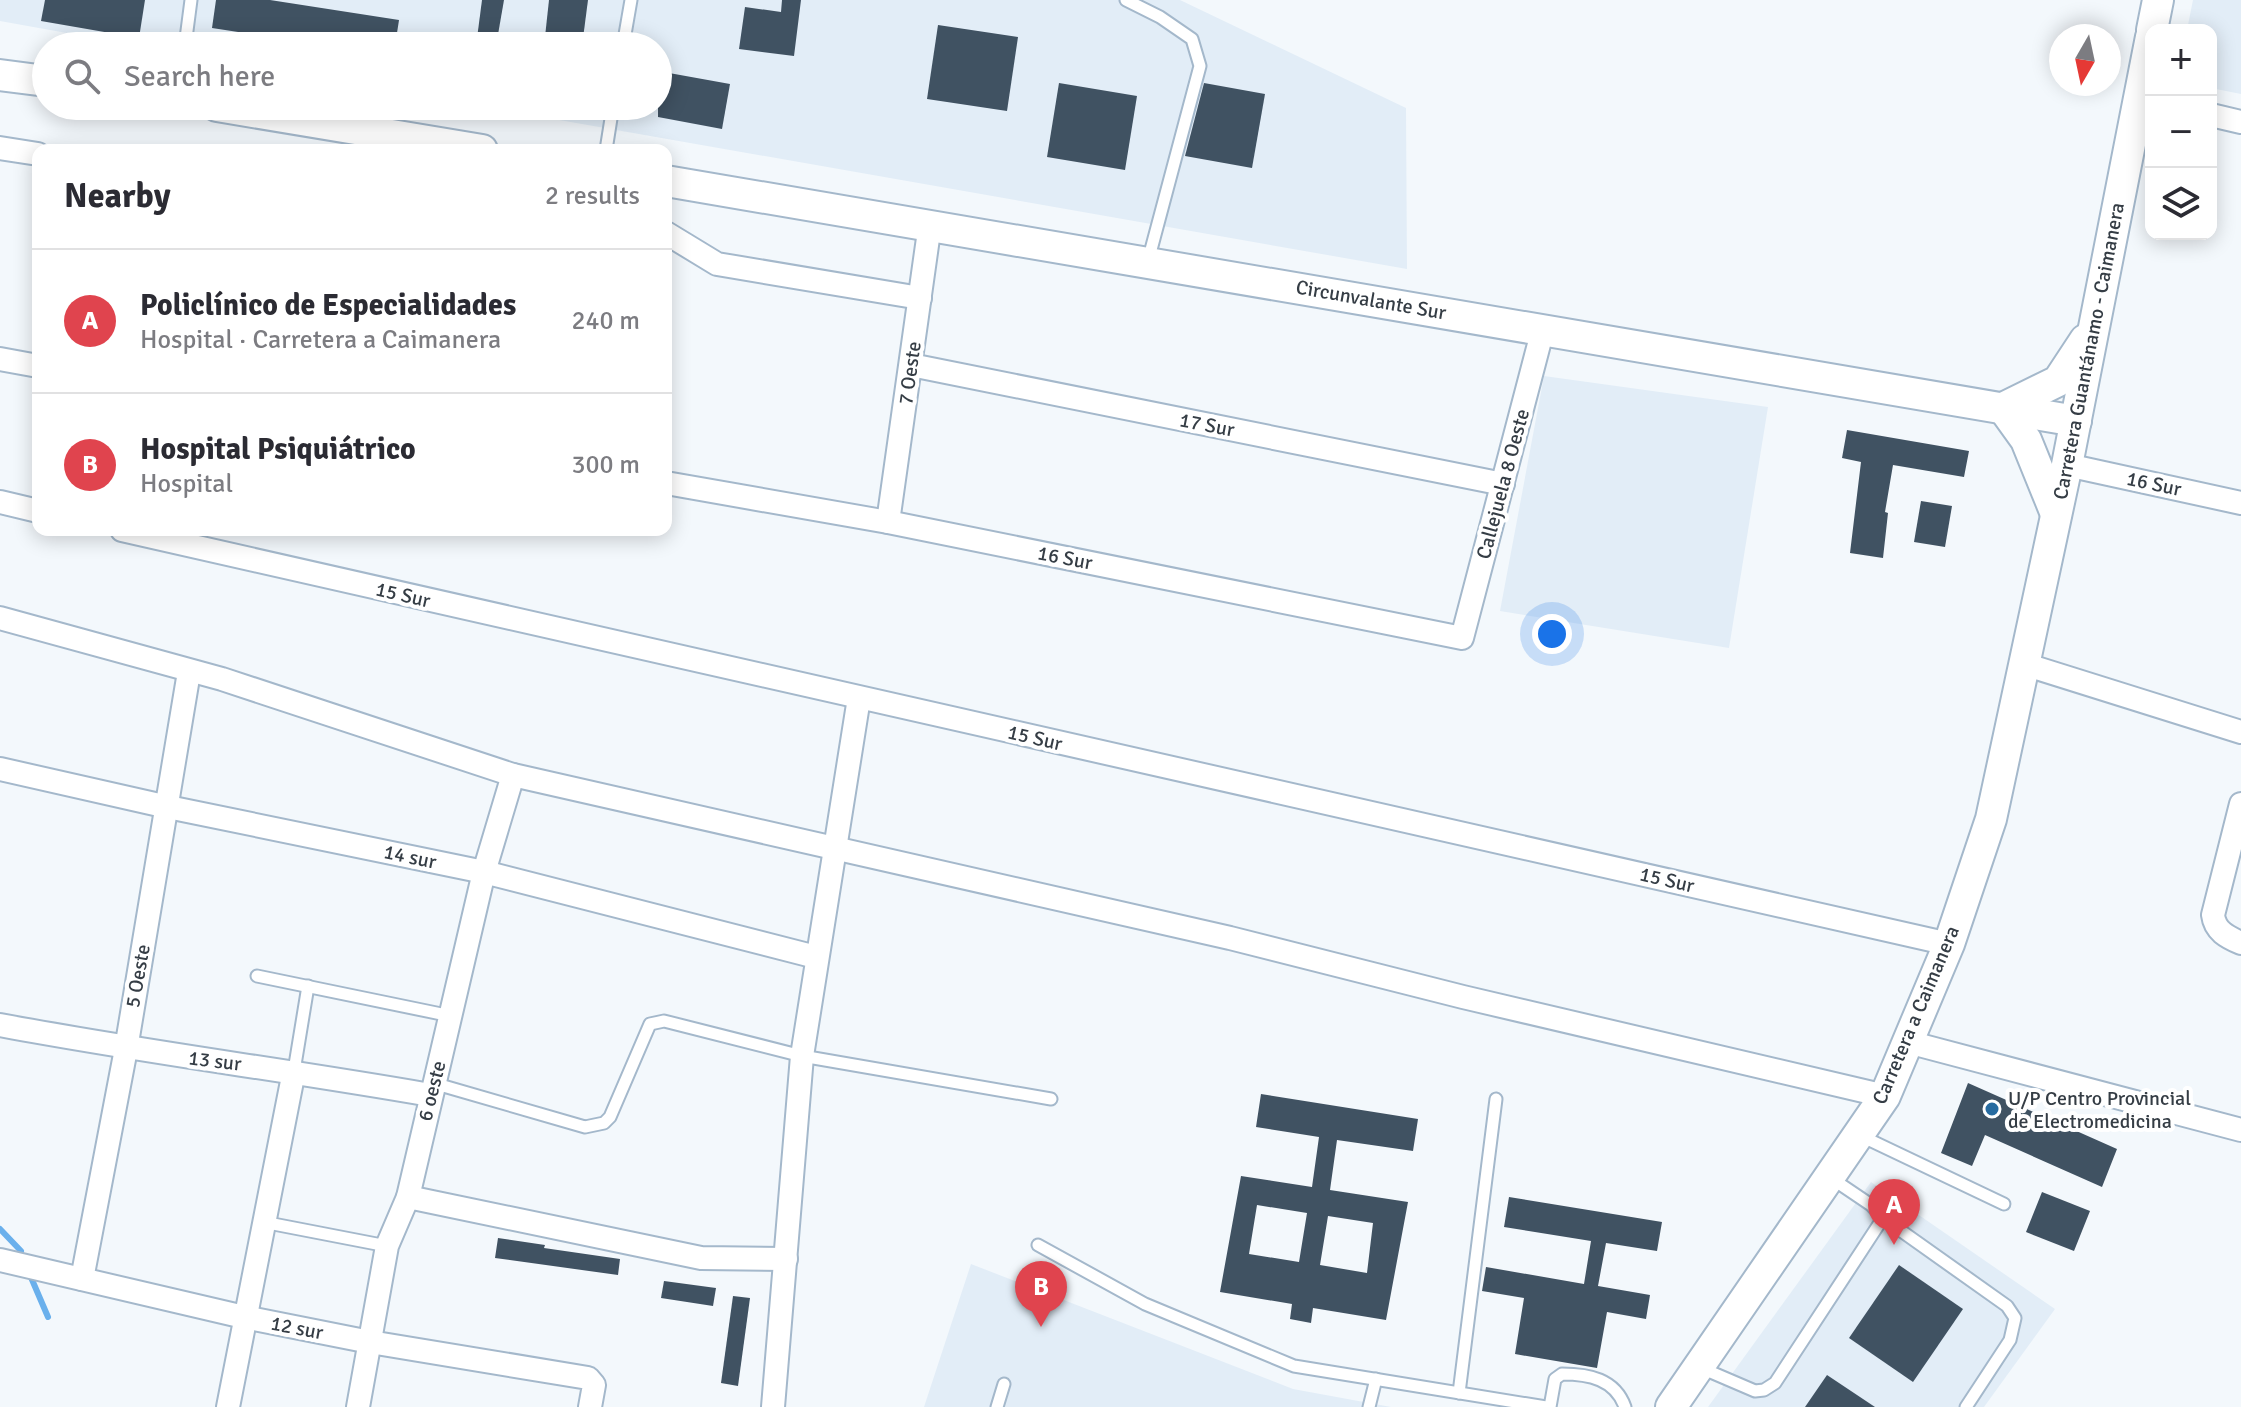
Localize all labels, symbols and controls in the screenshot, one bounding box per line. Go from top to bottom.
north arrow [2049,24,2121,96]
map controls [2145,24,2217,240]
button: + [2145,24,2217,96]
search box [32,32,672,120]
icon: search [60,54,104,98]
text: Search here [124,58,275,95]
button: − [2145,96,2217,168]
button: layers [2145,168,2217,240]
text: Nearby [64,175,171,217]
text: 2 results [545,180,640,212]
street label: Carretera Guantánamo - Caimanera [2048,200,2130,502]
street label: Circunvalante Sur [1294,274,1449,326]
text: Policlínico de Especialidades [140,287,516,324]
text: A [82,305,98,337]
text: 240 m [571,305,640,337]
text: Hospital · Carretera a Caimanera [140,324,501,356]
street label: 7 Oeste [893,340,927,406]
street label: Callejuela 8 Oeste [1471,406,1535,562]
street label: 17 Sur [1177,407,1237,443]
text: Hospital Psiquiátrico [140,431,416,468]
text: B [82,449,98,481]
text: 300 m [571,449,640,481]
street label: 16 Sur [2124,466,2184,502]
text: Hospital [140,468,233,500]
street label: 16 Sur [1035,540,1095,576]
street label: 15 Sur [373,577,433,614]
your location [1532,614,1572,654]
street label: 15 Sur [1005,720,1065,757]
street label: 14 sur [381,839,439,875]
street label: 15 Sur [1637,862,1697,899]
street label: Carretera a Caimanera [1867,922,1965,1108]
street label: 5 Oeste [120,942,156,1010]
street label: 13 sur [187,1045,243,1077]
street label: 6 oeste [412,1058,452,1124]
place label: U/P Centro Provincial de Electromedicina [2008,1086,2191,1134]
marker: U/P Centro Provincial de Electromedicina [1983,1100,2001,1118]
pin: A [1868,1179,1920,1245]
pin: B [1015,1261,1067,1327]
street label: 12 sur [269,1311,326,1345]

